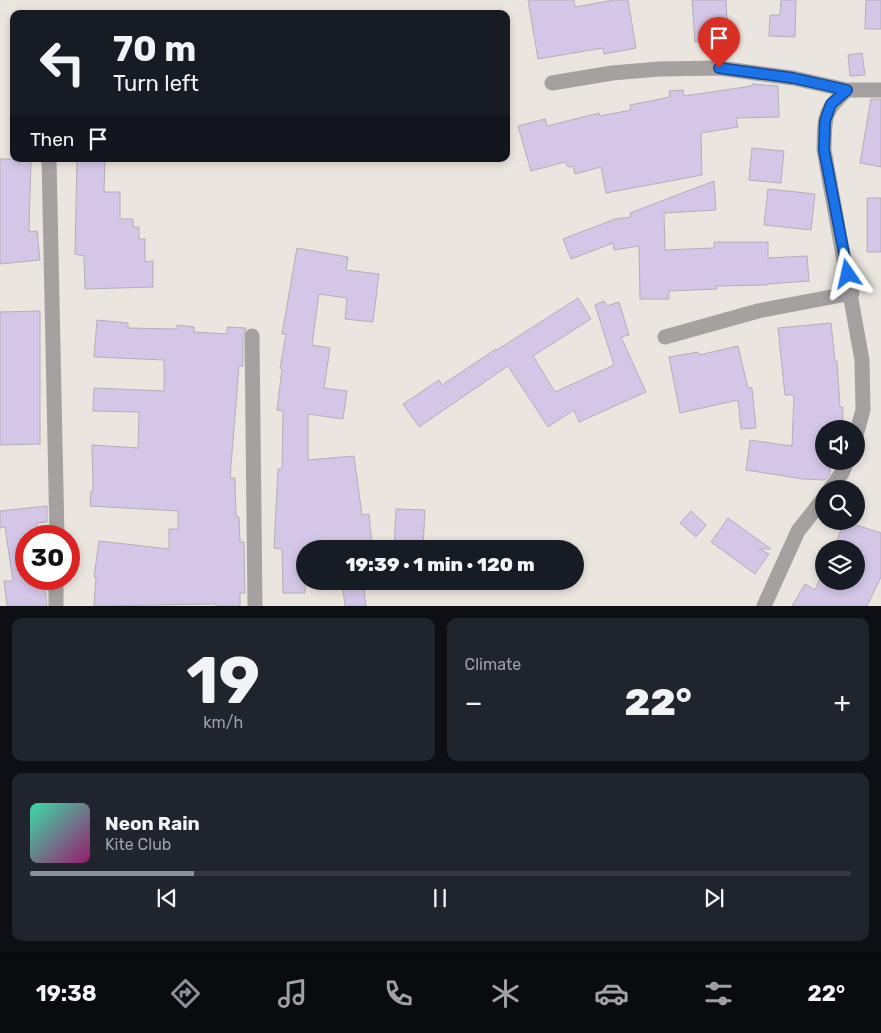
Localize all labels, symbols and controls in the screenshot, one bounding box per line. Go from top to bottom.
pin [698,17,740,68]
icon: arrive [705,24,733,52]
text: 70 m [113,28,196,70]
icon: left [30,30,95,95]
text: Turn left [113,70,199,97]
icon: arrive [84,125,112,153]
text: Then [30,128,74,151]
position arrow [821,247,873,299]
map controls [815,420,865,590]
button: sound [815,420,865,470]
button: search [815,480,865,530]
speed limit sign: 30 [15,525,80,590]
button: layers [815,540,865,590]
text: 19:39 · 1 min · 120 m [345,553,535,576]
text: 19 [186,642,260,719]
text: Climate [465,655,521,674]
text: 22° [624,679,692,725]
text: − [465,686,483,719]
text: + [834,686,851,719]
text: km/h [203,713,243,732]
text: Neon Rain [105,812,200,835]
text: Kite Club [105,835,171,854]
icon: previous [153,884,181,912]
icon: pause [426,884,454,912]
icon: next [700,884,728,912]
icon: directions [168,976,203,1011]
icon: music [275,976,310,1011]
icon: phone [381,976,416,1011]
icon: climate [488,976,523,1011]
icon: car [594,976,629,1011]
icon: filters [701,976,736,1011]
text: 19:38 [36,980,97,1007]
text: 22° [807,980,845,1007]

